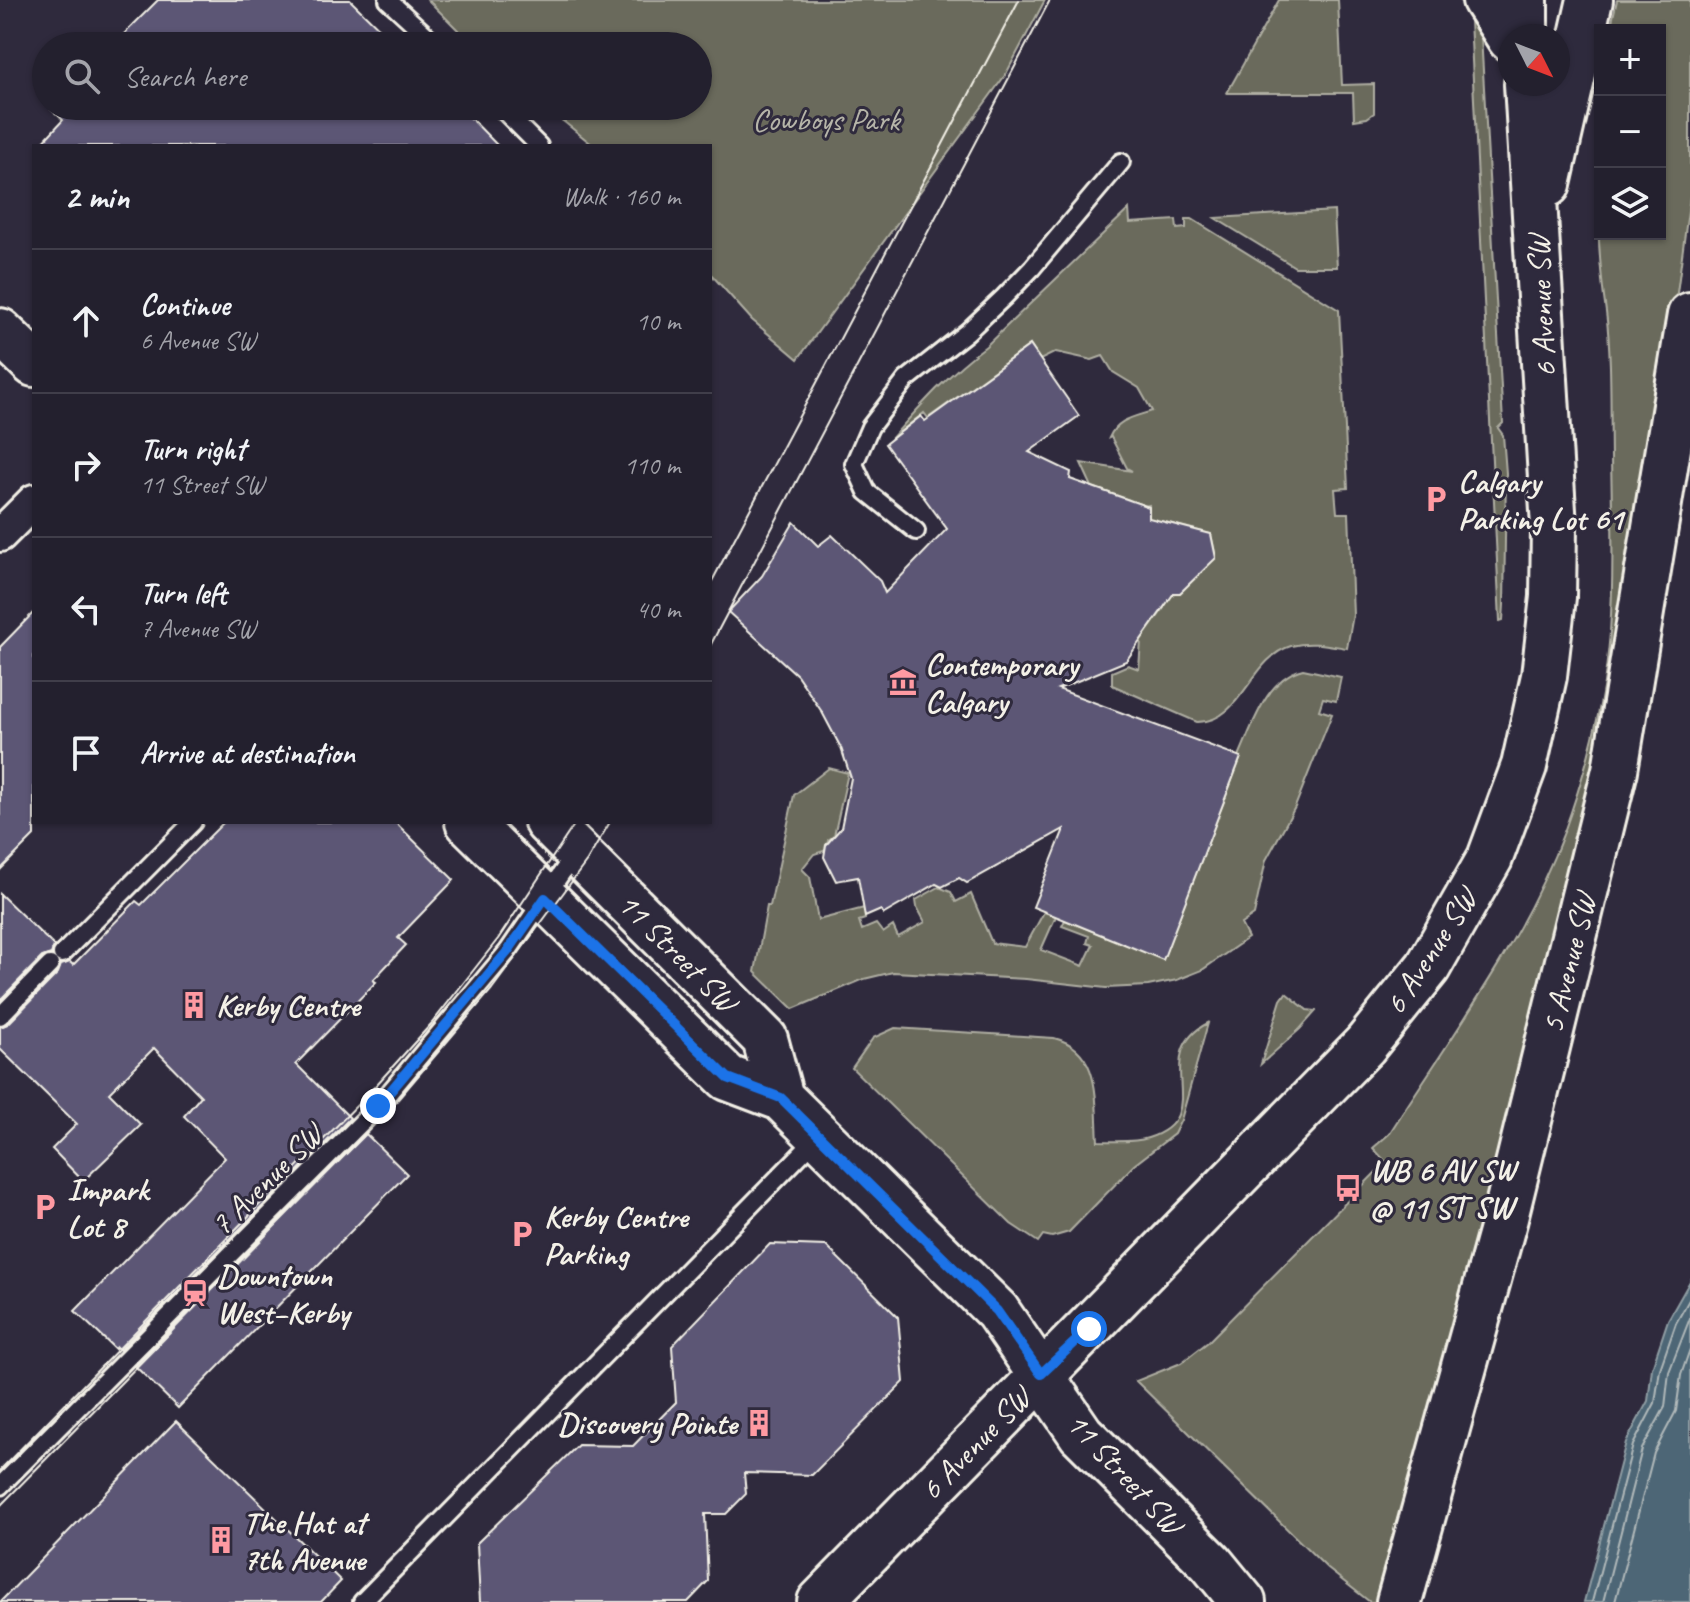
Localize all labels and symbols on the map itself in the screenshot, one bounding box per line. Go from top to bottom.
north arrow [1498,24,1570,96]
park label: Cowboys Park [752,99,902,140]
street label: 6 Avenue SW [1517,231,1566,378]
place label: Calgary Parking Lot 61 [1458,461,1626,539]
parking icon: Calgary Parking Lot 61 [1421,484,1451,514]
place label: Contemporary Calgary [925,644,1081,722]
museum icon: Contemporary Calgary [888,667,918,697]
street label: 6 Avenue SW [1374,878,1488,1022]
street label: 11 Street SW [609,884,748,1023]
street label: 5 Avenue SW [1531,886,1606,1037]
place label: Kerby Centre [216,985,362,1026]
building icon: Kerby Centre [179,990,209,1020]
route end [360,1088,396,1124]
street label: 7 Avenue SW [201,1112,333,1244]
place label: WB 6 AV SW @ 11 ST SW [1370,1150,1520,1228]
place label: Impark Lot 8 [67,1169,151,1247]
bus stop icon: WB 6 AV SW @ 11 ST SW [1333,1173,1363,1203]
parking icon: Impark Lot 8 [30,1192,60,1222]
place label: Kerby Centre Parking [544,1196,690,1274]
parking icon: Kerby Centre Parking [507,1219,537,1249]
place label: Downtown West–Kerby [217,1255,353,1333]
station icon: Downtown West–Kerby [180,1278,210,1308]
route start [1071,1311,1107,1347]
street label: 6 Avenue SW [911,1376,1042,1509]
place label: Discovery Pointe [558,1403,739,1444]
street label: 11 Street SW [1057,1403,1194,1546]
building icon: Discovery Pointe [744,1408,774,1438]
place label: The Hat at 7th Avenue [243,1502,370,1580]
building icon: The Hat at 7th Avenue [206,1525,236,1555]

